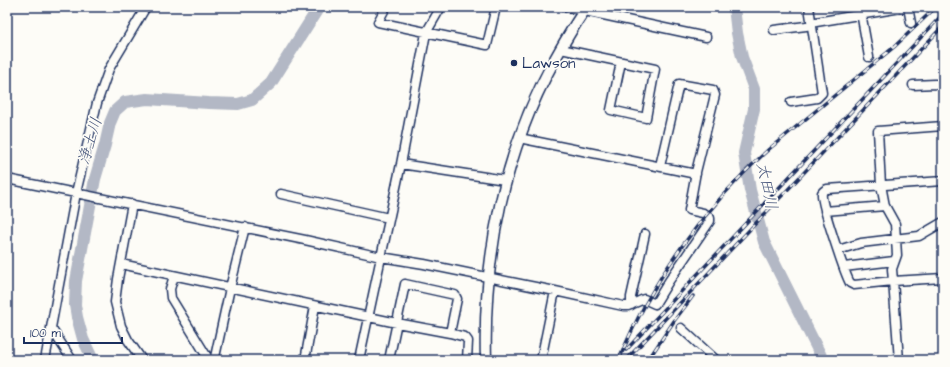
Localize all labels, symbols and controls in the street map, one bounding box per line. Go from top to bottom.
place label: Lawson [522,53,576,74]
marker: Lawson [509,58,519,68]
water label: 浄土川 [72,115,108,167]
water label: 太田川 [751,160,783,212]
scale bar [24,319,122,345]
text: 100 m [30,325,61,342]

